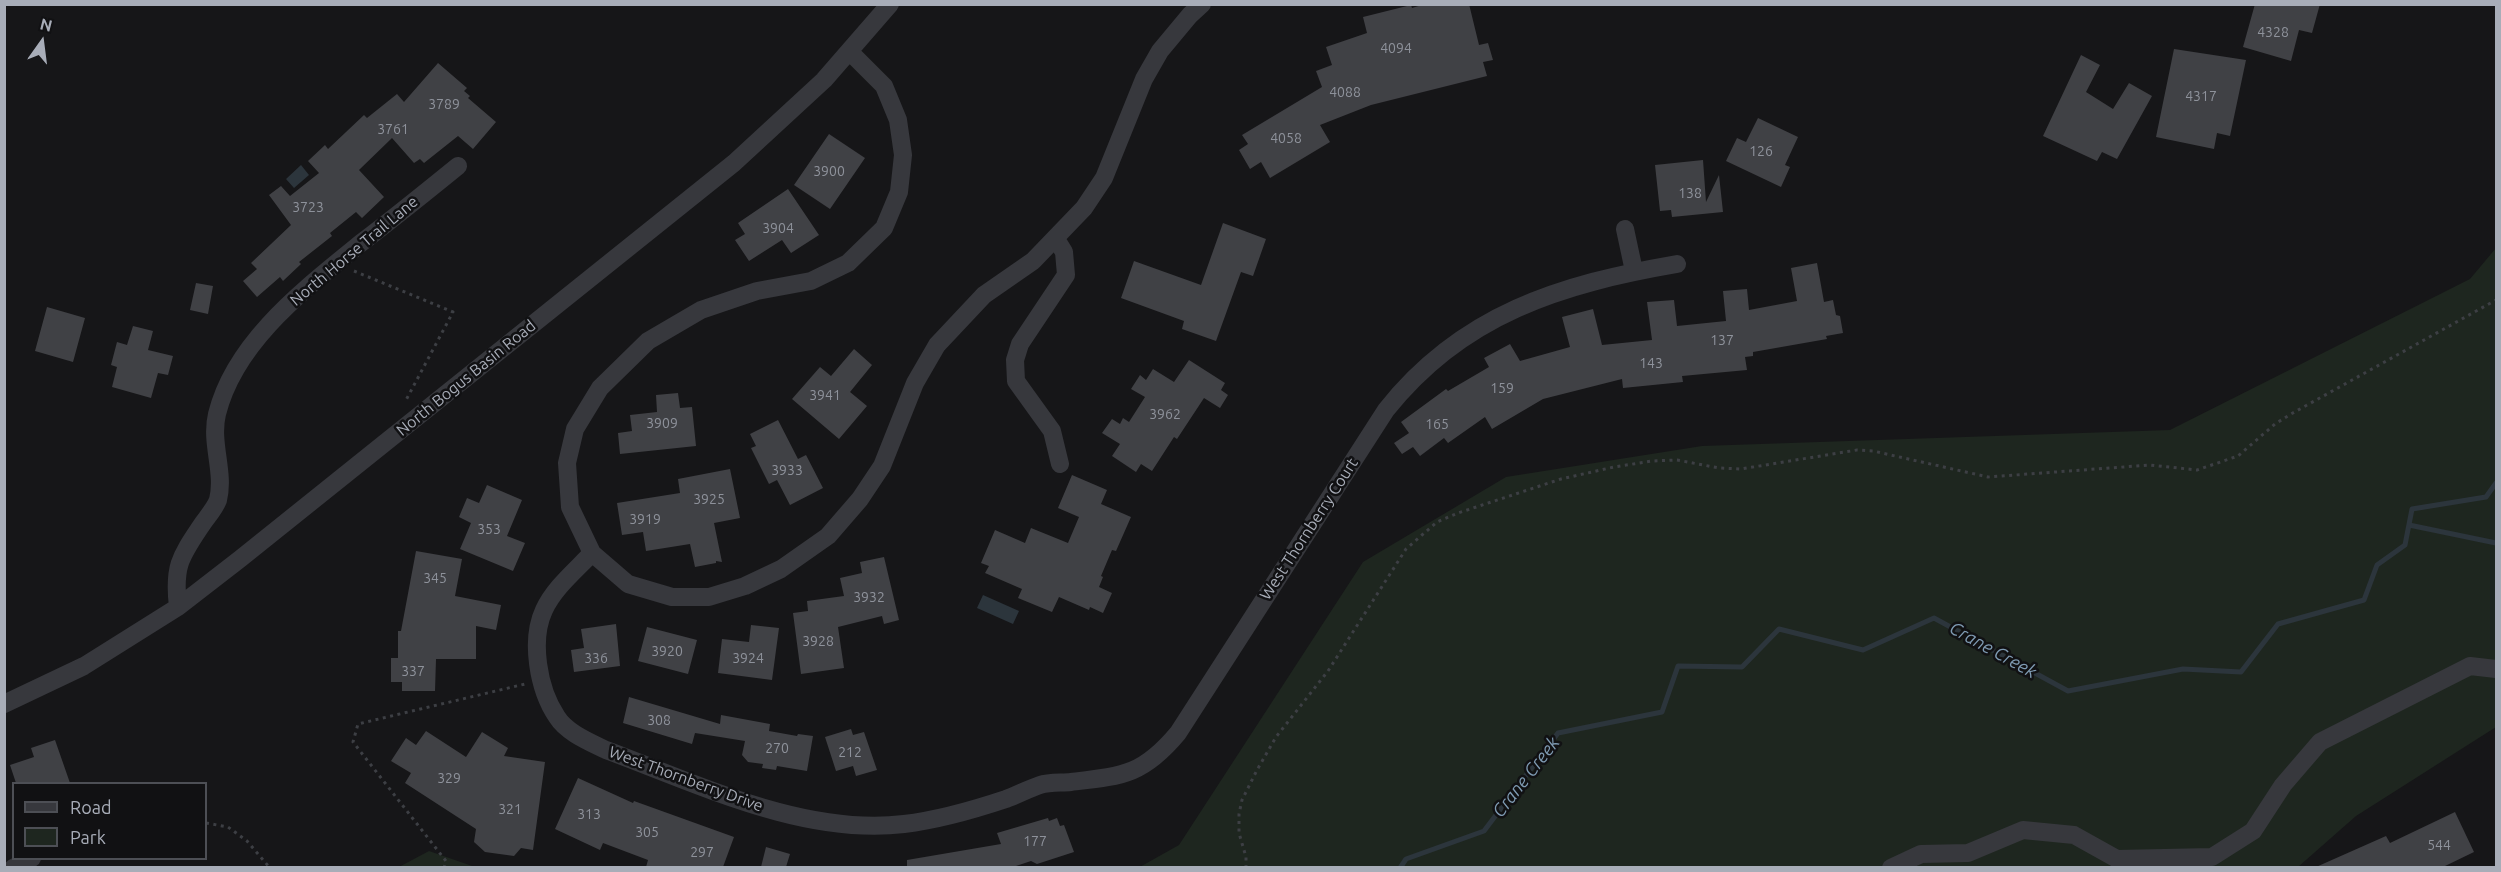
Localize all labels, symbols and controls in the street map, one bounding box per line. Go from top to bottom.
north arrow [12,12,72,72]
text: N [38,14,54,35]
house number: 4328 [2257,24,2289,40]
house number: 4094 [1380,40,1412,56]
house number: 4088 [1329,84,1361,100]
house number: 4317 [2185,88,2217,104]
house number: 3789 [428,96,460,112]
house number: 3761 [377,121,409,137]
house number: 4058 [1270,130,1302,146]
house number: 126 [1749,143,1773,159]
house number: 3900 [813,163,845,179]
house number: 138 [1678,185,1702,201]
street label: North Horse Trail Lane [286,192,422,310]
house number: 3723 [292,199,324,215]
house number: 3904 [762,220,794,236]
street label: North Bogus Basin Road [393,316,539,440]
house number: 137 [1710,332,1734,348]
house number: 143 [1639,355,1663,371]
house number: 159 [1490,380,1514,396]
house number: 3941 [809,387,841,403]
house number: 3962 [1149,406,1181,422]
house number: 3909 [646,415,678,431]
house number: 165 [1425,416,1449,432]
street label: West Thornberry Court [1256,454,1362,604]
house number: 3933 [771,462,803,478]
house number: 3925 [693,491,725,507]
house number: 3919 [629,511,661,527]
house number: 353 [477,521,501,537]
house number: 345 [423,570,447,586]
house number: 3932 [853,589,885,605]
water label: Crane Creek [1946,617,2040,683]
house number: 3928 [802,633,834,649]
house number: 3920 [651,643,683,659]
house number: 336 [584,650,608,666]
house number: 3924 [732,650,764,666]
house number: 337 [401,663,425,679]
house number: 308 [647,712,671,728]
water label: Crane Creek [1488,732,1564,822]
house number: 270 [765,740,789,756]
street label: West Thornberry Drive [606,742,766,816]
house number: 212 [838,744,862,760]
house number: 329 [437,770,461,786]
legend [12,782,207,860]
text: Road [70,797,112,817]
house number: 321 [498,801,522,817]
house number: 313 [577,806,601,822]
house number: 305 [635,824,659,840]
text: Park [70,827,106,847]
house number: 177 [1023,833,1047,849]
house number: 544 [2427,837,2451,853]
house number: 297 [690,844,714,860]

